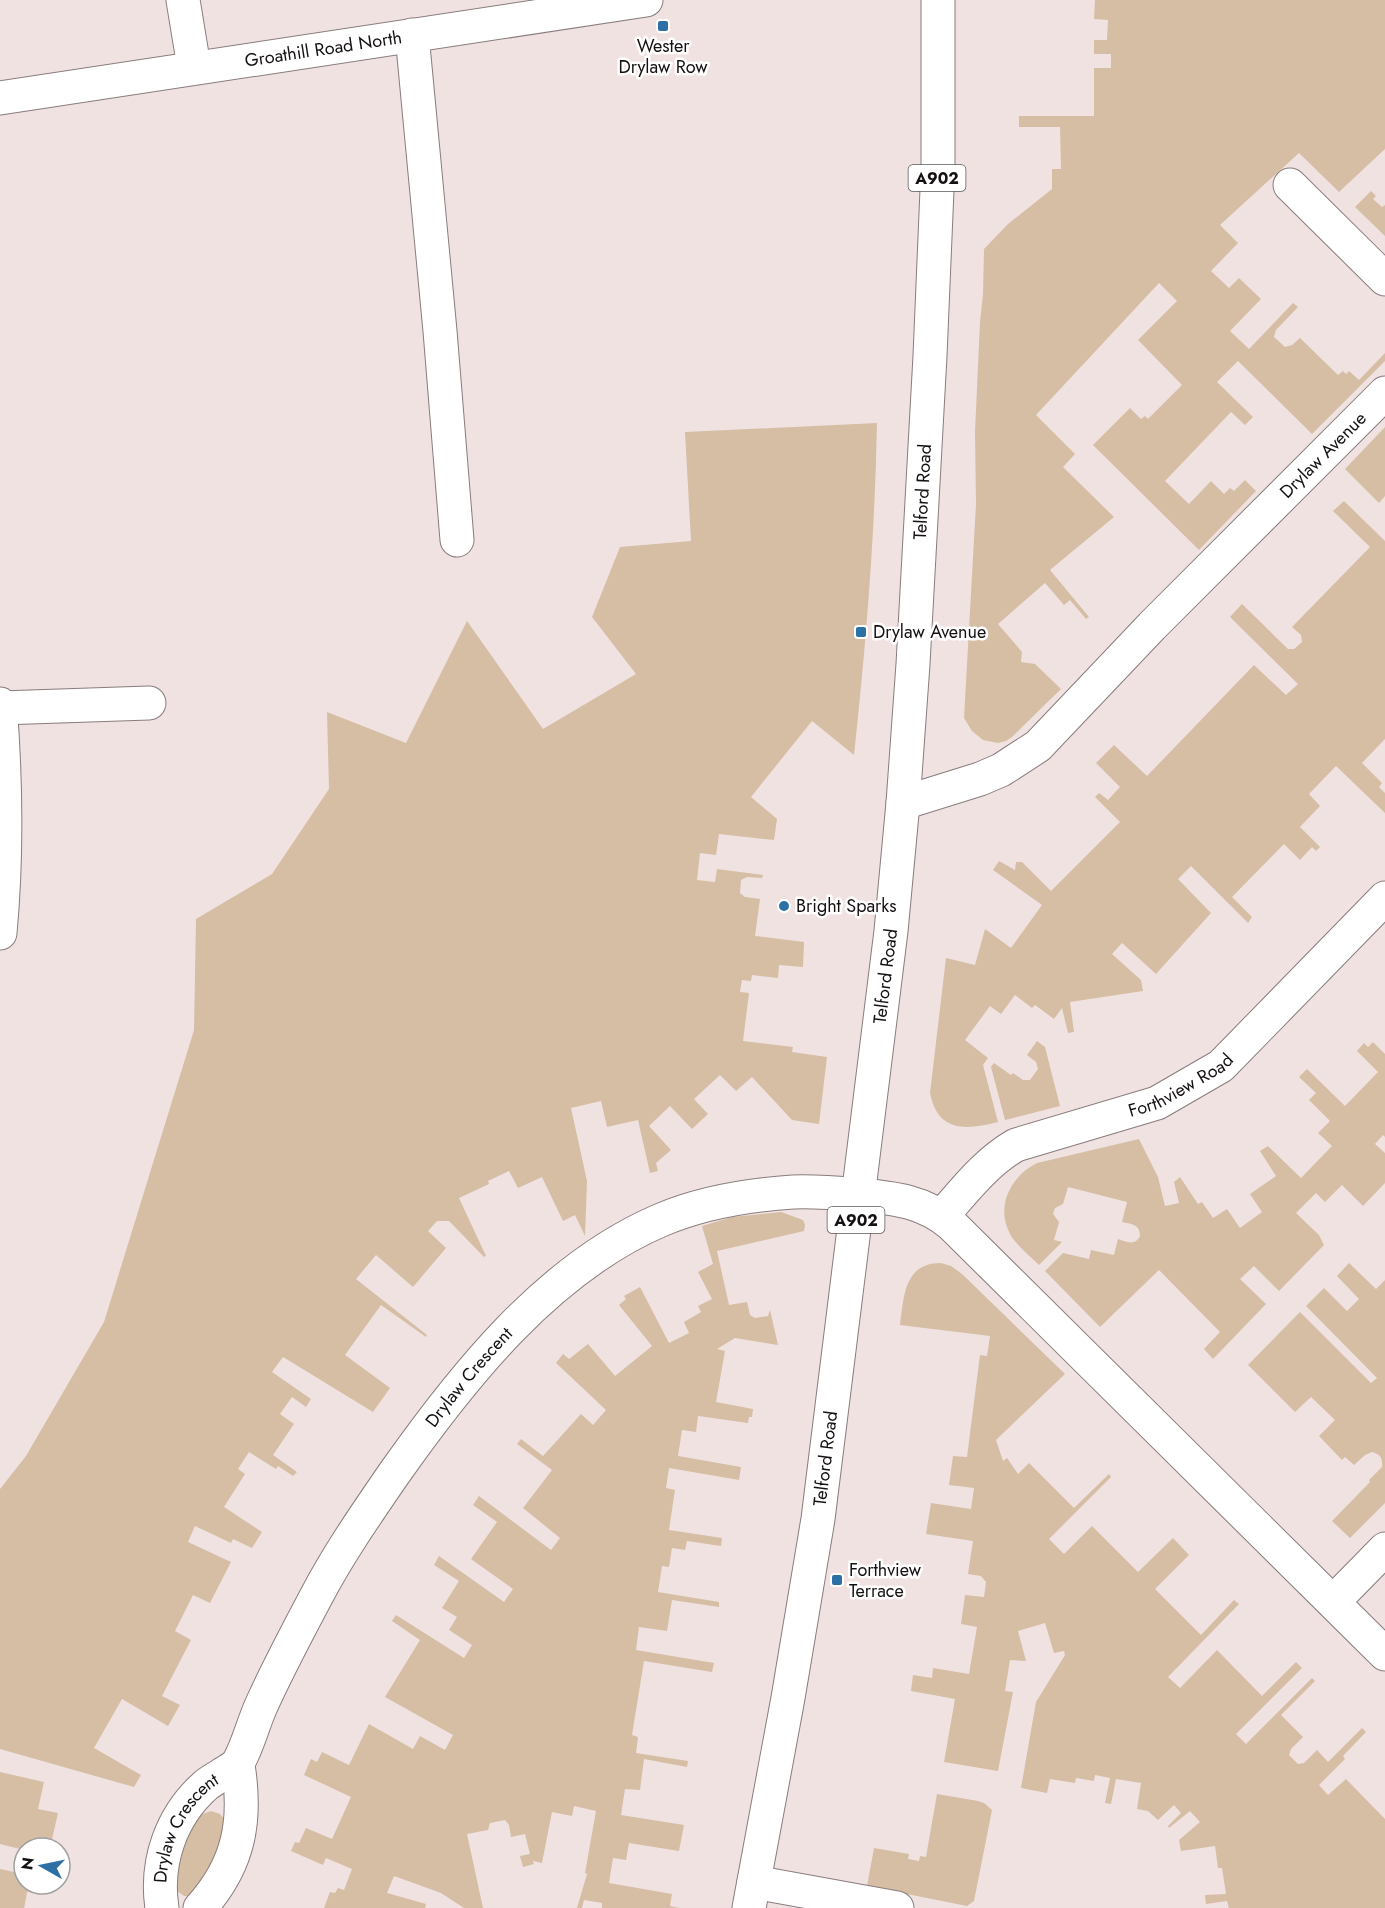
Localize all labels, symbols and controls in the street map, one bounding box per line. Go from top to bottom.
marker: Wester Drylaw Row [656,19,670,33]
street label: Groathill Road North [243,24,404,74]
place label: Wester Drylaw Row [618,33,708,80]
road number: A902 [908,165,966,191]
street label: Drylaw Avenue [1274,406,1372,504]
street label: Telford Road [907,443,938,540]
place label: Drylaw Avenue [873,619,986,645]
marker: Drylaw Avenue [854,625,868,639]
place label: Bright Sparks [796,893,896,919]
marker: Bright Sparks [777,899,791,913]
street label: Telford Road [867,927,904,1025]
street label: Forthview Road [1125,1048,1239,1124]
road number: A902 [828,1207,884,1233]
street label: Drylaw Crescent [419,1321,519,1433]
street label: Telford Road [807,1409,844,1508]
place label: Forthview Terrace [849,1557,922,1604]
marker: Forthview Terrace [830,1573,844,1587]
street label: Drylaw Crescent [147,1766,224,1884]
north arrow [12,1836,72,1896]
text: N [15,1856,40,1872]

